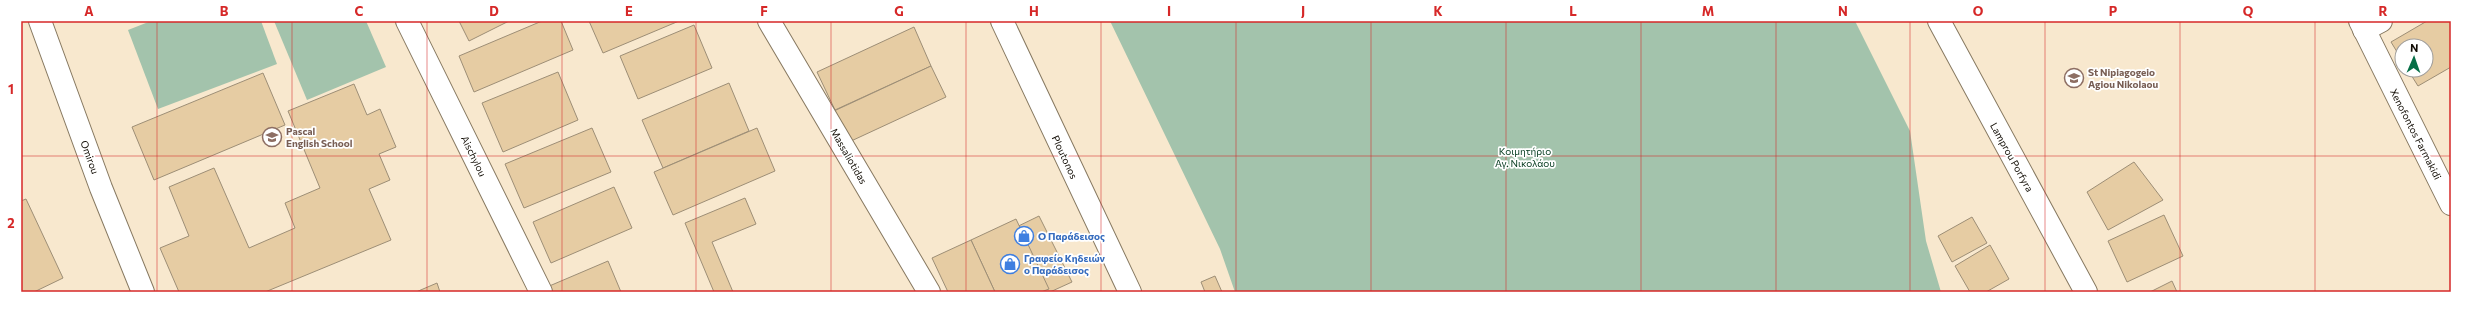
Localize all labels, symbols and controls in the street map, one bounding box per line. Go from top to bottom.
text: A [84,3,94,19]
text: B [220,3,229,19]
text: C [355,3,364,19]
text: D [489,3,499,19]
text: E [625,3,633,19]
text: F [760,3,768,19]
text: G [894,3,904,19]
text: H [1029,3,1039,19]
text: I [1167,3,1171,19]
text: J [1301,3,1305,19]
text: K [1433,3,1443,19]
text: L [1569,3,1577,19]
text: M [1702,3,1714,19]
text: N [1838,3,1848,19]
text: O [1973,3,1984,19]
text: P [2109,3,2118,19]
text: Q [2243,3,2254,19]
text: R [2379,3,2388,19]
north arrow [2394,38,2434,78]
text: N [2410,41,2419,54]
place label: St Nipiagogeio Agiou Nikolaou [2088,66,2159,90]
school or university icon: St Nipiagogeio Agiou Nikolaou [2063,67,2085,89]
text: 1 [8,81,14,97]
street label: Xenofontos Farmakidi [2388,87,2444,181]
street label: Lamprou Porfyra [1988,120,2036,194]
place label: Pascal English School [286,125,353,149]
school or university icon: Pascal English School [261,126,283,148]
street label: Massaliotidas [828,126,870,186]
street label: Ploutonos [1050,133,1080,181]
street label: Aischylou [459,134,489,178]
street label: Omirou [78,139,102,175]
park label: Κοιμητήριο Αγ. Νικολάου [1495,145,1555,169]
text: 2 [7,215,15,231]
shop icon: Ο Παράδεισος [1013,225,1035,247]
place label: Ο Παράδεισος [1038,230,1105,242]
place label: Γραφείο Κηδειών ο Παράδεισος [1024,252,1106,276]
shop icon: Γραφείο Κηδειών ο Παράδεισος [999,253,1021,275]

